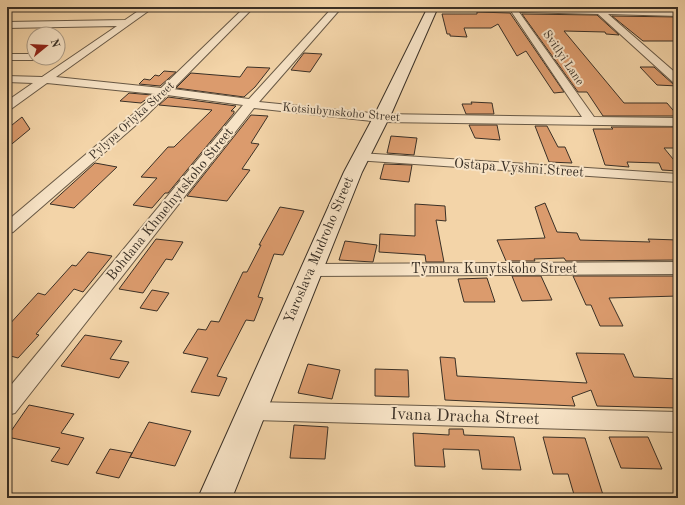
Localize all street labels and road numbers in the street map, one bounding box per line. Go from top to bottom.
street label: Svitlyi Lane [540,28,586,88]
street label: Pylypa Orlyka Street [87,80,177,162]
street label: Kotsiubynskoho Street [282,102,400,124]
street label: Bohdana Khmelnytskoho Street [104,125,236,283]
street label: Ostapa Vyshni Street [454,156,584,180]
street label: Yaroslava Mudroho Street [282,175,356,325]
street label: Tymura Kunytskoho Street [411,262,577,276]
street label: Ivana Dracha Street [390,406,540,428]

